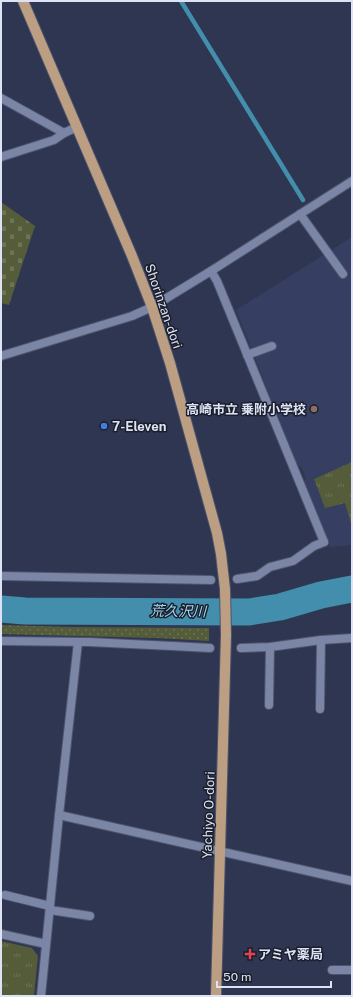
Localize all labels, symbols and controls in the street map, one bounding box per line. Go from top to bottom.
street label: Shorinzan-dori [142,262,185,351]
place label: 高崎市立 乗附小学校 [186,402,306,417]
marker: 高崎市立 乗附小学校 [309,404,319,414]
place label: 7-Eleven [112,419,166,434]
marker: 7-Eleven [99,421,109,431]
water label: 荒久沢川 [150,603,208,620]
street label: Yachiyo O-dori [199,771,218,859]
place label: アミヤ薬局 [258,947,323,962]
marker: アミヤ薬局 [245,949,255,959]
scale bar [217,963,331,989]
text: 50 m [223,970,251,984]

